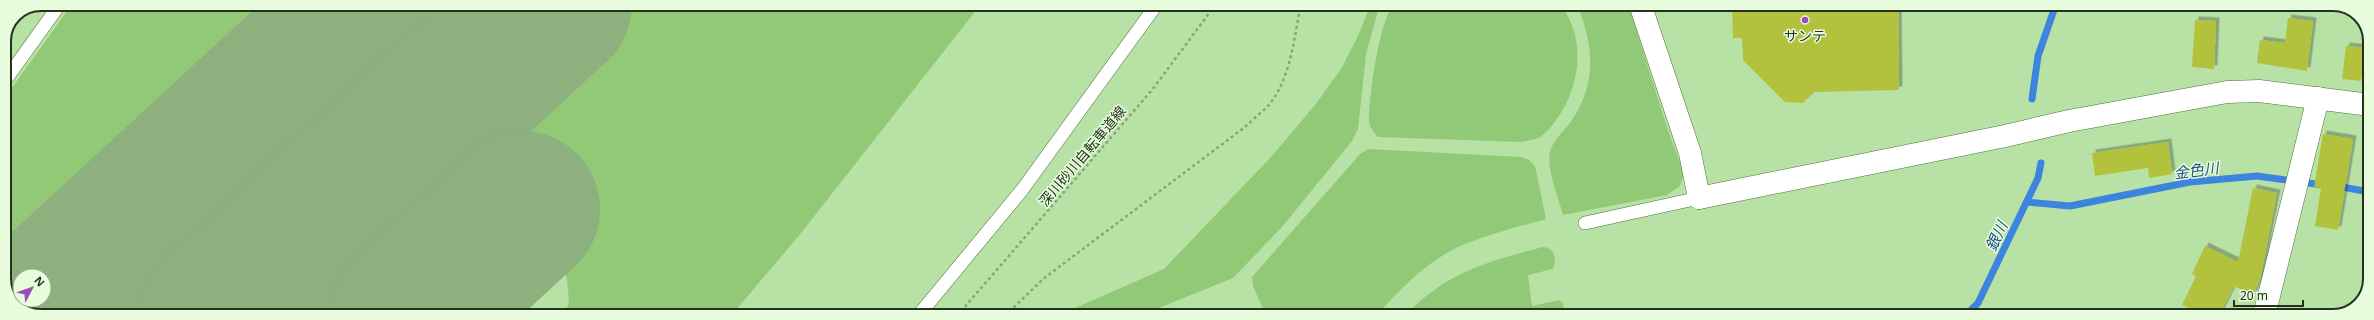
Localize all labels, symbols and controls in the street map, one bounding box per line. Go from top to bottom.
marker: サンテ [1800,15,1810,25]
place label: サンテ [1784,26,1826,45]
street label: 深川砂川自転車道線 [1034,102,1130,210]
water label: 金色川 [2172,157,2222,183]
water label: 銀川 [1981,216,2012,254]
north arrow [12,268,52,308]
text: N [31,273,49,289]
scale bar [2234,282,2303,308]
text: 20 m [2240,287,2268,304]

